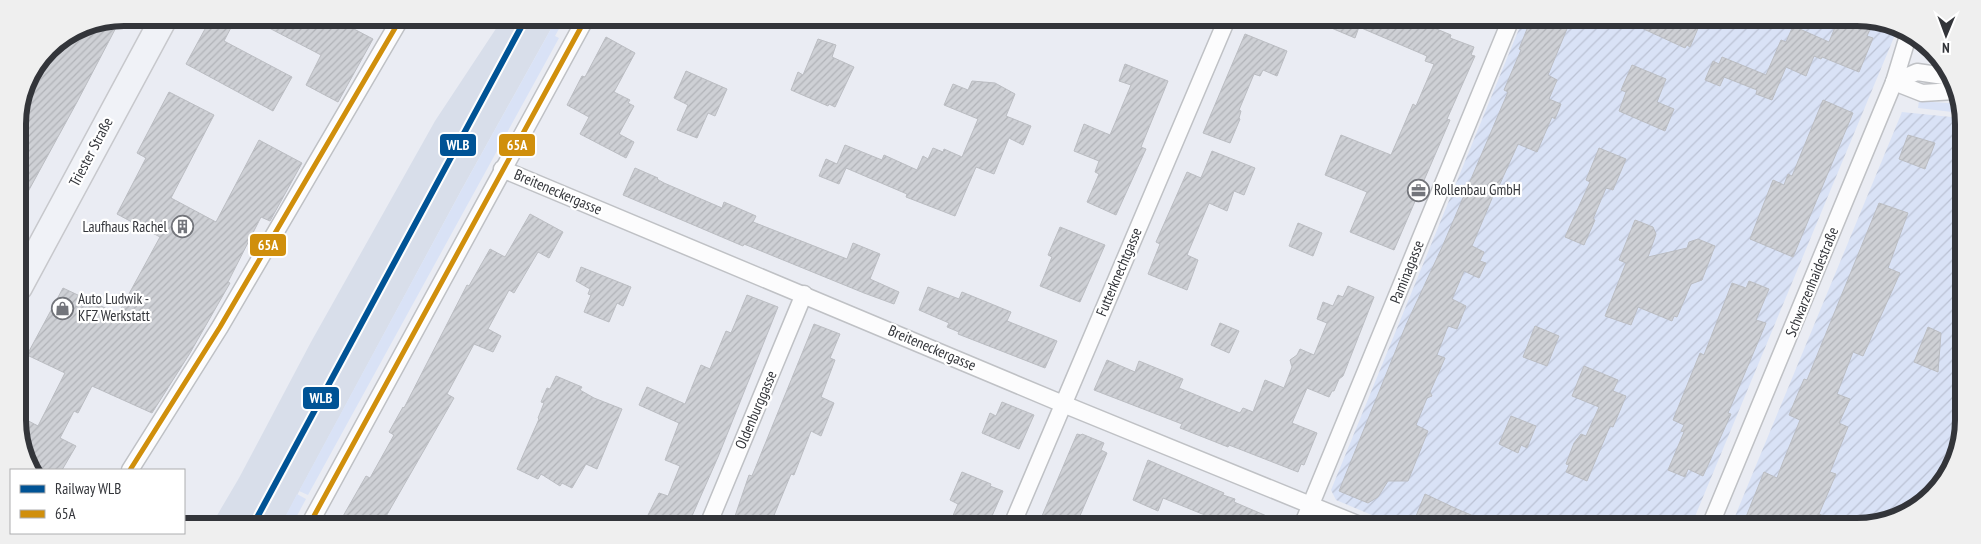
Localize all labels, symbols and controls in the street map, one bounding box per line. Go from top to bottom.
north arrow [1921,10,1971,60]
text: N [1942,39,1950,57]
street label: Triester Straße [64,114,117,190]
line badge: WLB [439,133,477,157]
line badge: 65A [498,133,536,157]
text: WLB [446,136,470,154]
text: 65A [507,136,528,154]
street label: Breiteneckergasse [511,165,605,219]
office icon: Rollenbau GmbH [1406,178,1430,202]
place label: Rollenbau GmbH [1434,180,1521,199]
building icon: Laufhaus Rachel [171,215,195,239]
place label: Laufhaus Rachel [82,217,167,236]
street label: Schwarzenhaidestraße [1781,224,1842,339]
street label: Futterknechtgasse [1091,225,1146,319]
line badge: 65A [249,233,287,257]
text: 65A [258,236,279,254]
street label: Paminagasse [1385,237,1428,306]
place label: Auto Ludwik - KFZ Werkstatt [78,289,150,325]
shop icon: Auto Ludwik - KFZ Werkstatt [50,296,74,320]
street label: Breiteneckergasse [885,321,979,375]
street label: Oldenburggasse [730,368,781,452]
line badge: WLB [302,386,340,410]
text: WLB [309,389,333,407]
legend [10,469,185,534]
text: Railway WLB [55,479,121,498]
text: 65A [55,504,77,523]

